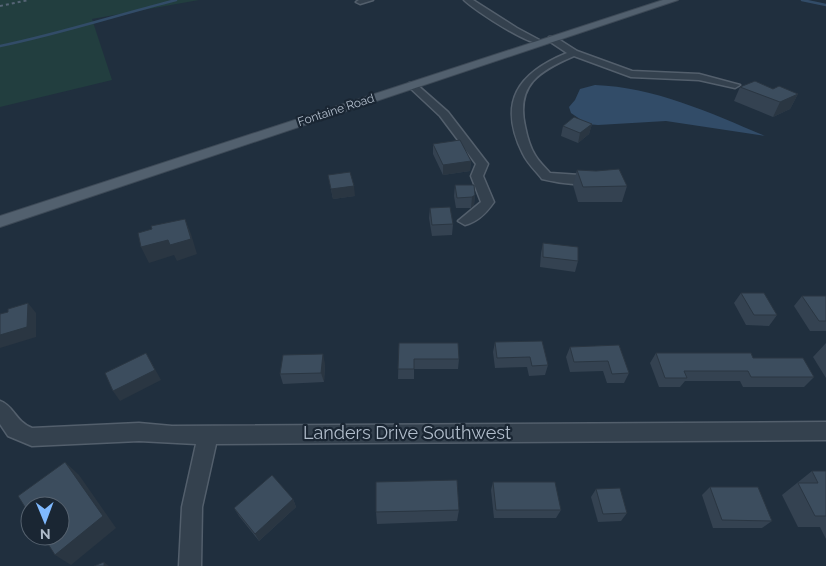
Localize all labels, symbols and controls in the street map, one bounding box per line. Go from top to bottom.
street label: Fontaine Road [296,91,376,129]
street label: Landers Drive Southwest [303,422,511,443]
north arrow [20,496,70,546]
text: N [40,526,51,542]

